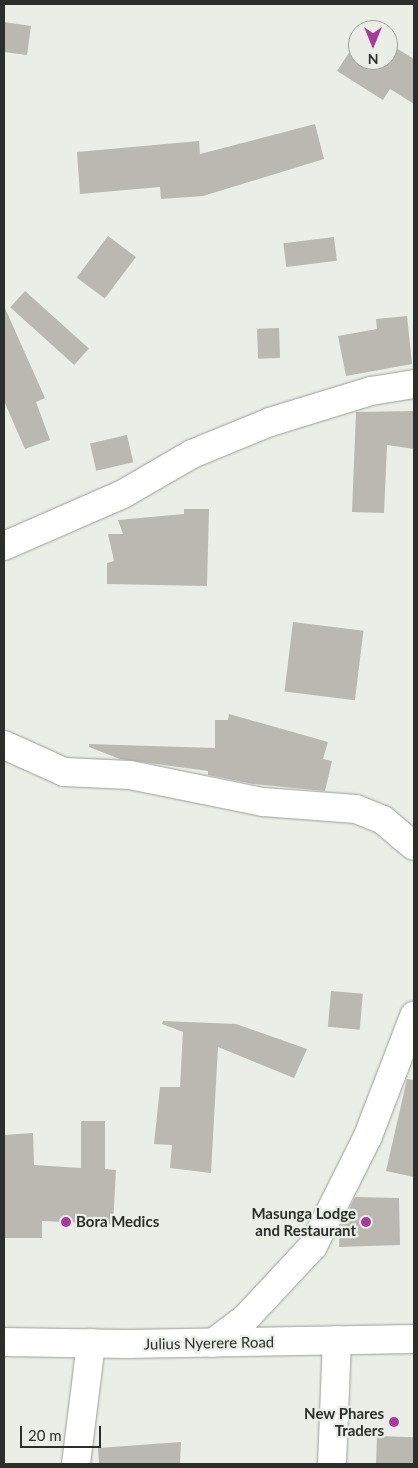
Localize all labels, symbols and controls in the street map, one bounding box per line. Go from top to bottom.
north arrow [348,20,398,70]
text: N [368,51,378,68]
place label: Masunga Lodge and Restaurant [251,1204,356,1239]
place label: Bora Medics [76,1213,159,1231]
marker: Bora Medics [60,1216,72,1228]
marker: Masunga Lodge and Restaurant [360,1216,372,1228]
street label: Julius Nyerere Road [144,1333,274,1353]
place label: New Phares Traders [304,1404,384,1439]
scale bar [22,1416,104,1448]
marker: New Phares Traders [388,1416,400,1428]
text: 20 m [28,1426,62,1444]

